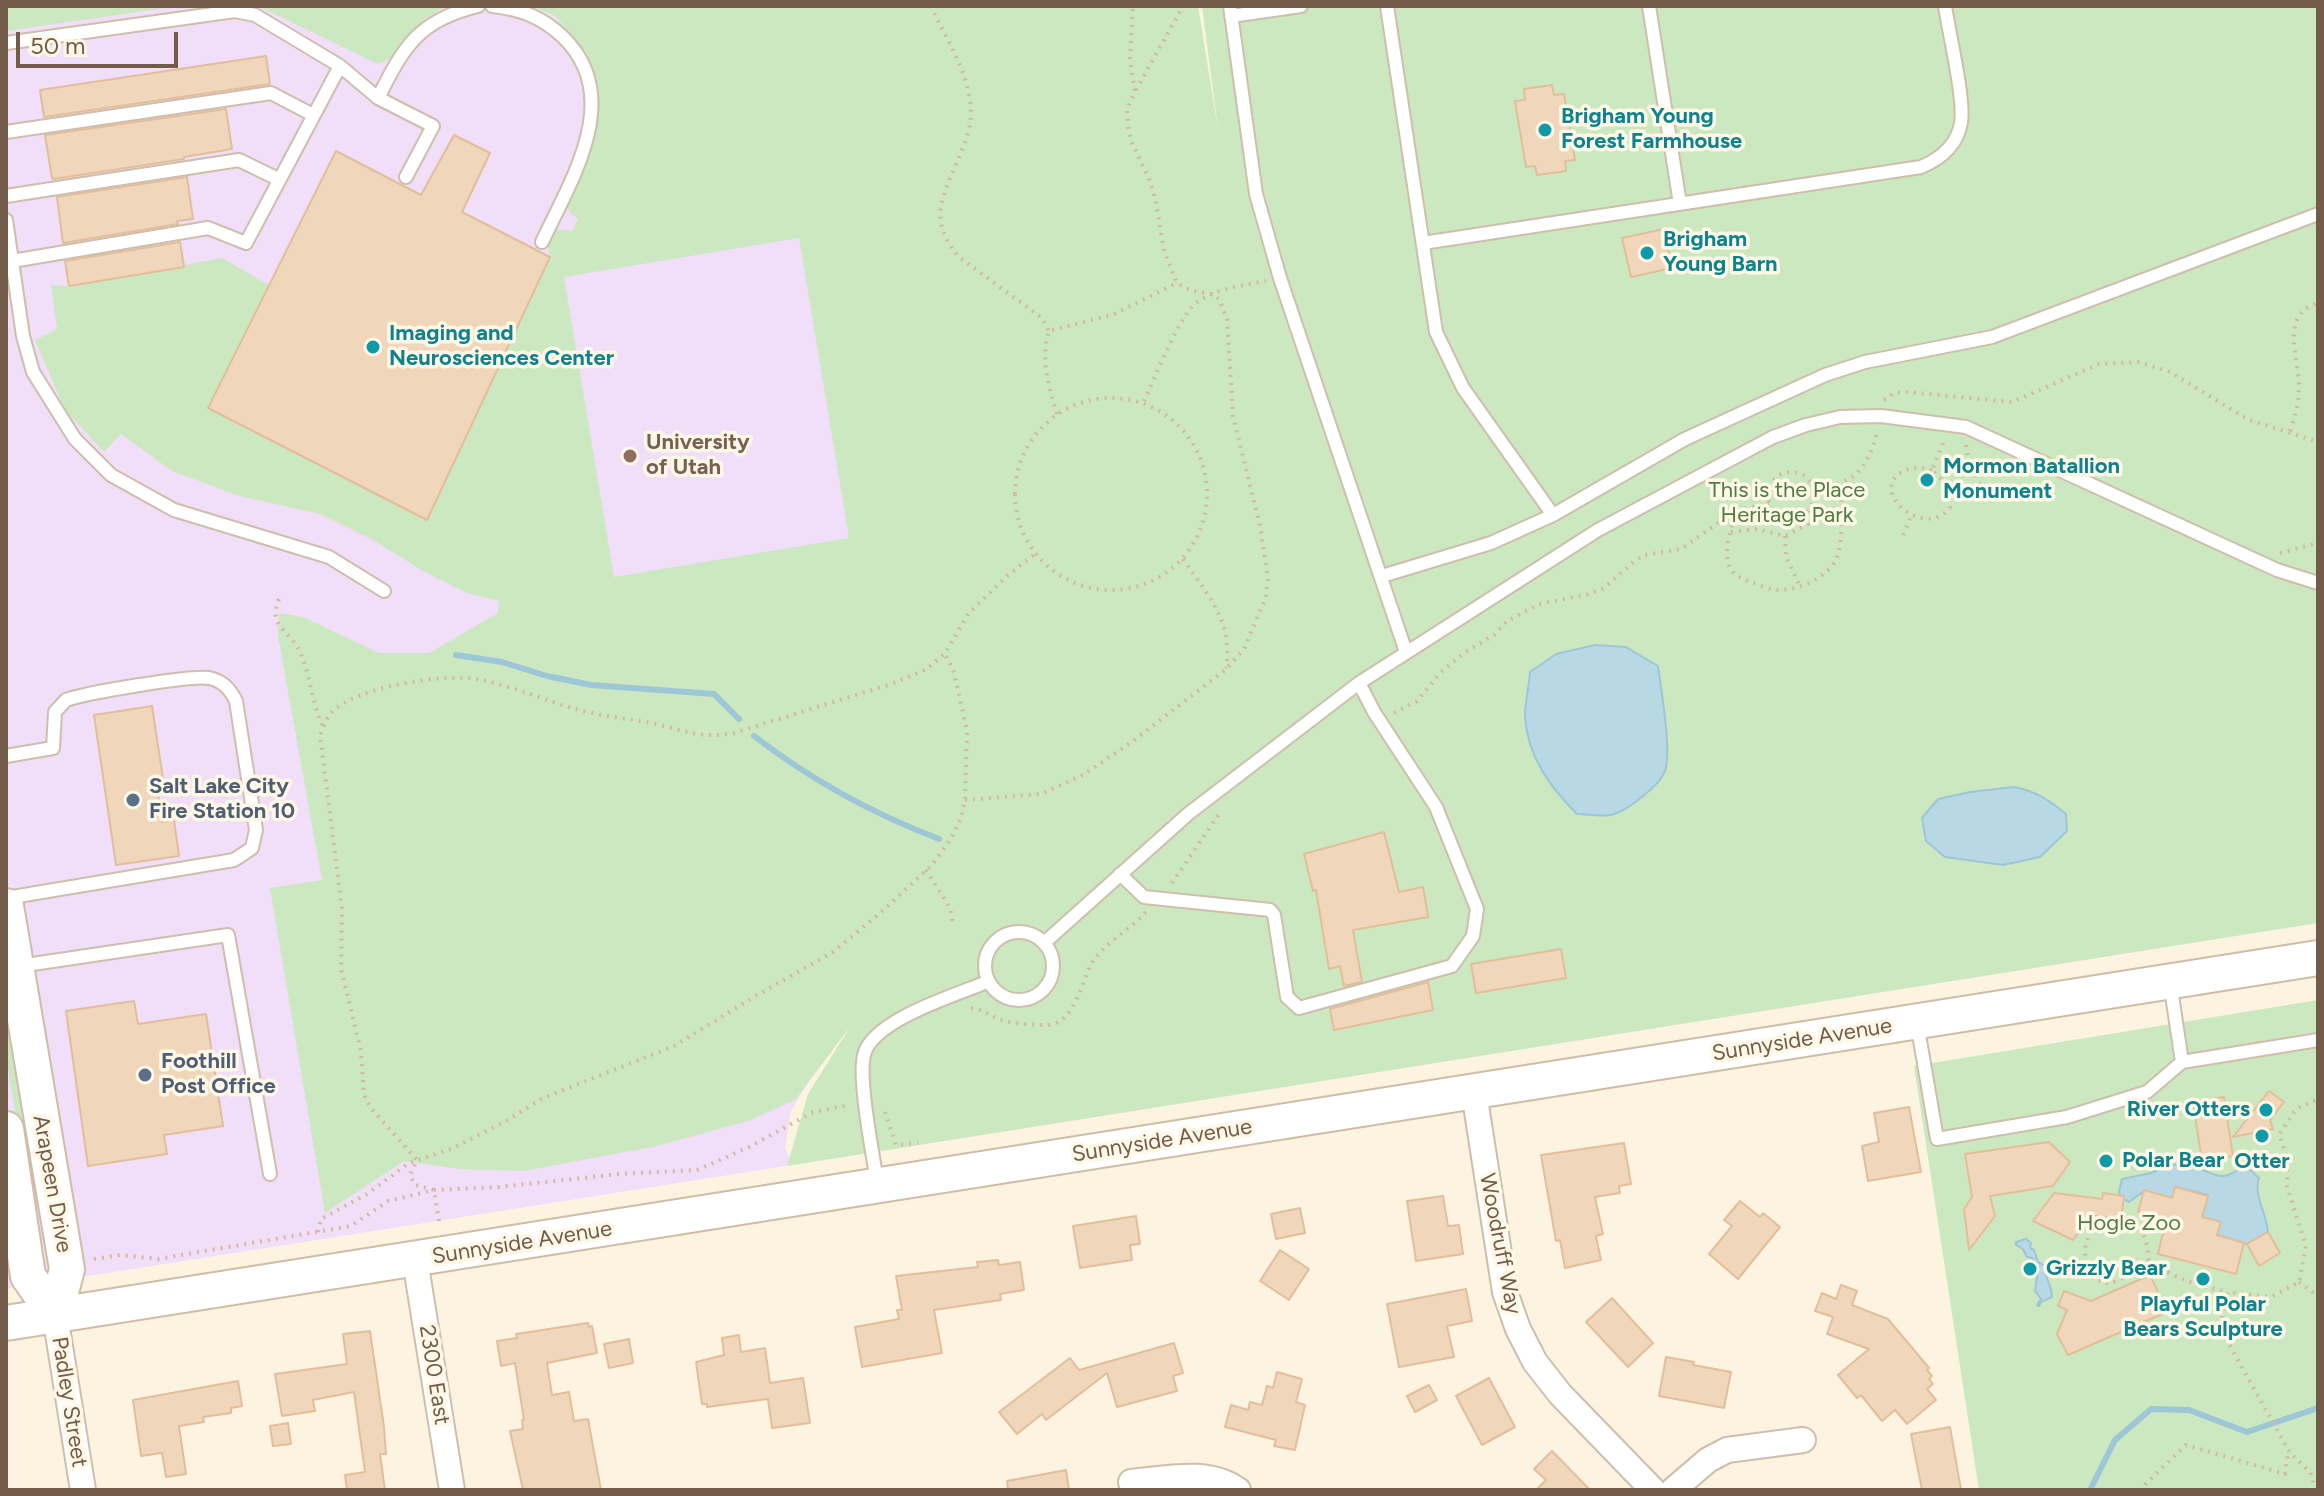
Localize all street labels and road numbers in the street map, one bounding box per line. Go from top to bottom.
street label: Sunnyside Avenue [1710,1013,1894,1067]
street label: Arapeen Drive [27,1113,77,1255]
street label: Sunnyside Avenue [1070,1114,1254,1168]
street label: Woodruff Way [1473,1171,1527,1317]
street label: Sunnyside Avenue [430,1216,614,1270]
street label: 2300 East [413,1323,455,1427]
street label: Padley Street [46,1335,92,1469]

